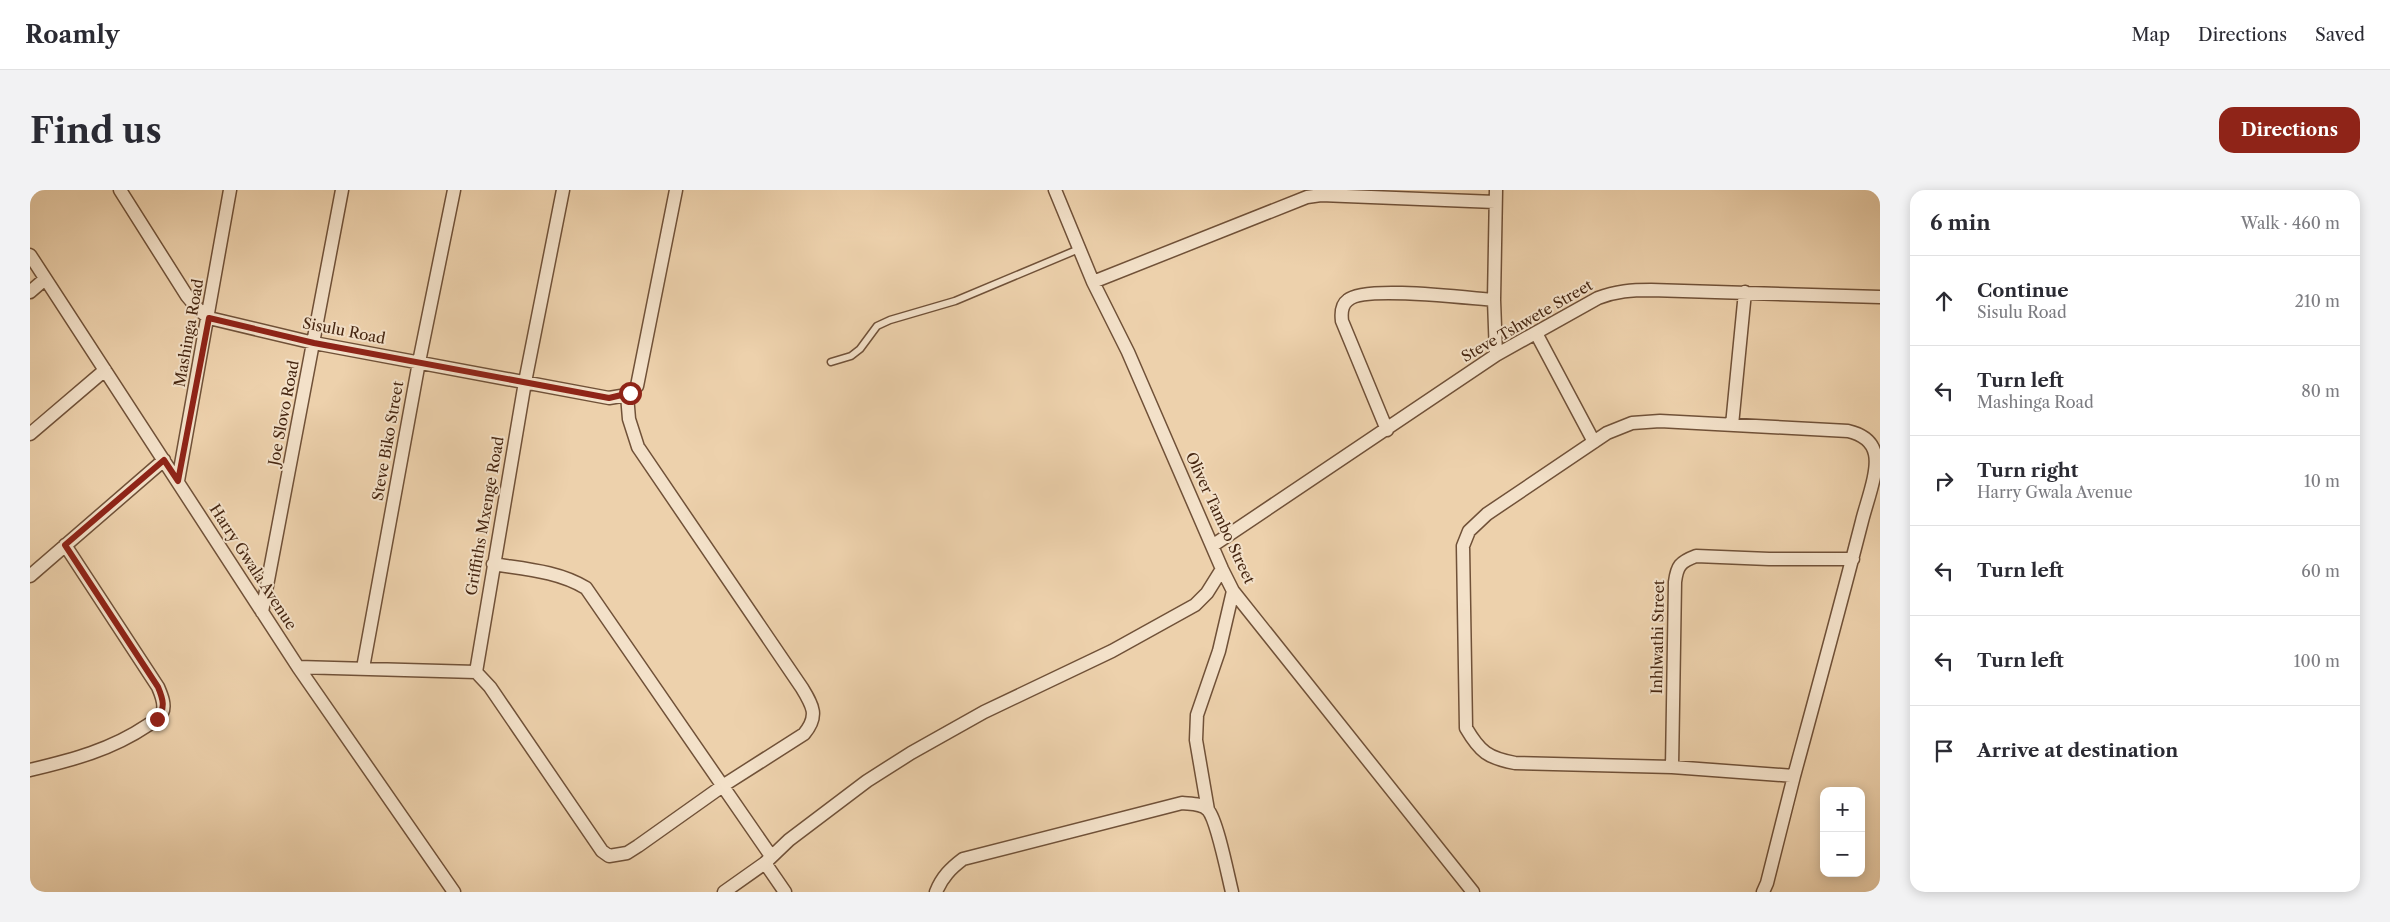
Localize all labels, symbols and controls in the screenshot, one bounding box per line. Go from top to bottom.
text: Roamly [25,20,119,49]
text: Map [2131,24,2170,46]
text: Directions [2198,24,2287,46]
text: Saved [2315,24,2365,46]
button: Directions [2219,107,2360,153]
text: Find us [30,109,162,152]
text: 6 min [1930,210,1991,235]
text: Walk · 460 m [2241,213,2340,233]
street label: Steve Tshwete Street [1458,275,1596,366]
street label: Mashinga Road [170,277,207,388]
text: Continue [1977,279,2069,302]
icon: ahead [1930,287,1958,315]
text: 210 m [2295,291,2340,311]
text: Sisulu Road [1977,302,2067,322]
street label: Sisulu Road [301,313,387,348]
street label: Joe Slovo Road [264,359,303,469]
text: Turn left [1977,369,2064,392]
icon: left [1930,377,1958,405]
street label: Steve Biko Street [368,379,408,502]
text: 80 m [2301,381,2340,401]
route start [619,382,642,405]
text: Mashinga Road [1977,392,2094,412]
street label: Griffiths Mxenge Road [461,435,508,597]
street label: Oliver Tambo Street [1182,449,1260,587]
text: Turn right [1977,459,2078,482]
icon: right [1930,467,1958,495]
text: 10 m [2304,471,2340,491]
text: Harry Gwala Avenue [1977,482,2133,502]
street label: Harry Gwala Avenue [206,500,301,633]
icon: left [1930,557,1958,585]
text: Turn left [1977,559,2064,582]
text: 60 m [2301,561,2340,581]
street label: Inhlwathi Street [1647,579,1668,694]
icon: left [1930,647,1958,675]
text: Turn left [1977,649,2064,672]
text: 100 m [2294,651,2340,671]
route end [146,708,169,731]
icon: arrive [1930,737,1958,765]
text: Arrive at destination [1977,739,2178,762]
map controls [1820,787,1865,877]
button: + [1820,787,1865,832]
button: − [1820,832,1865,877]

